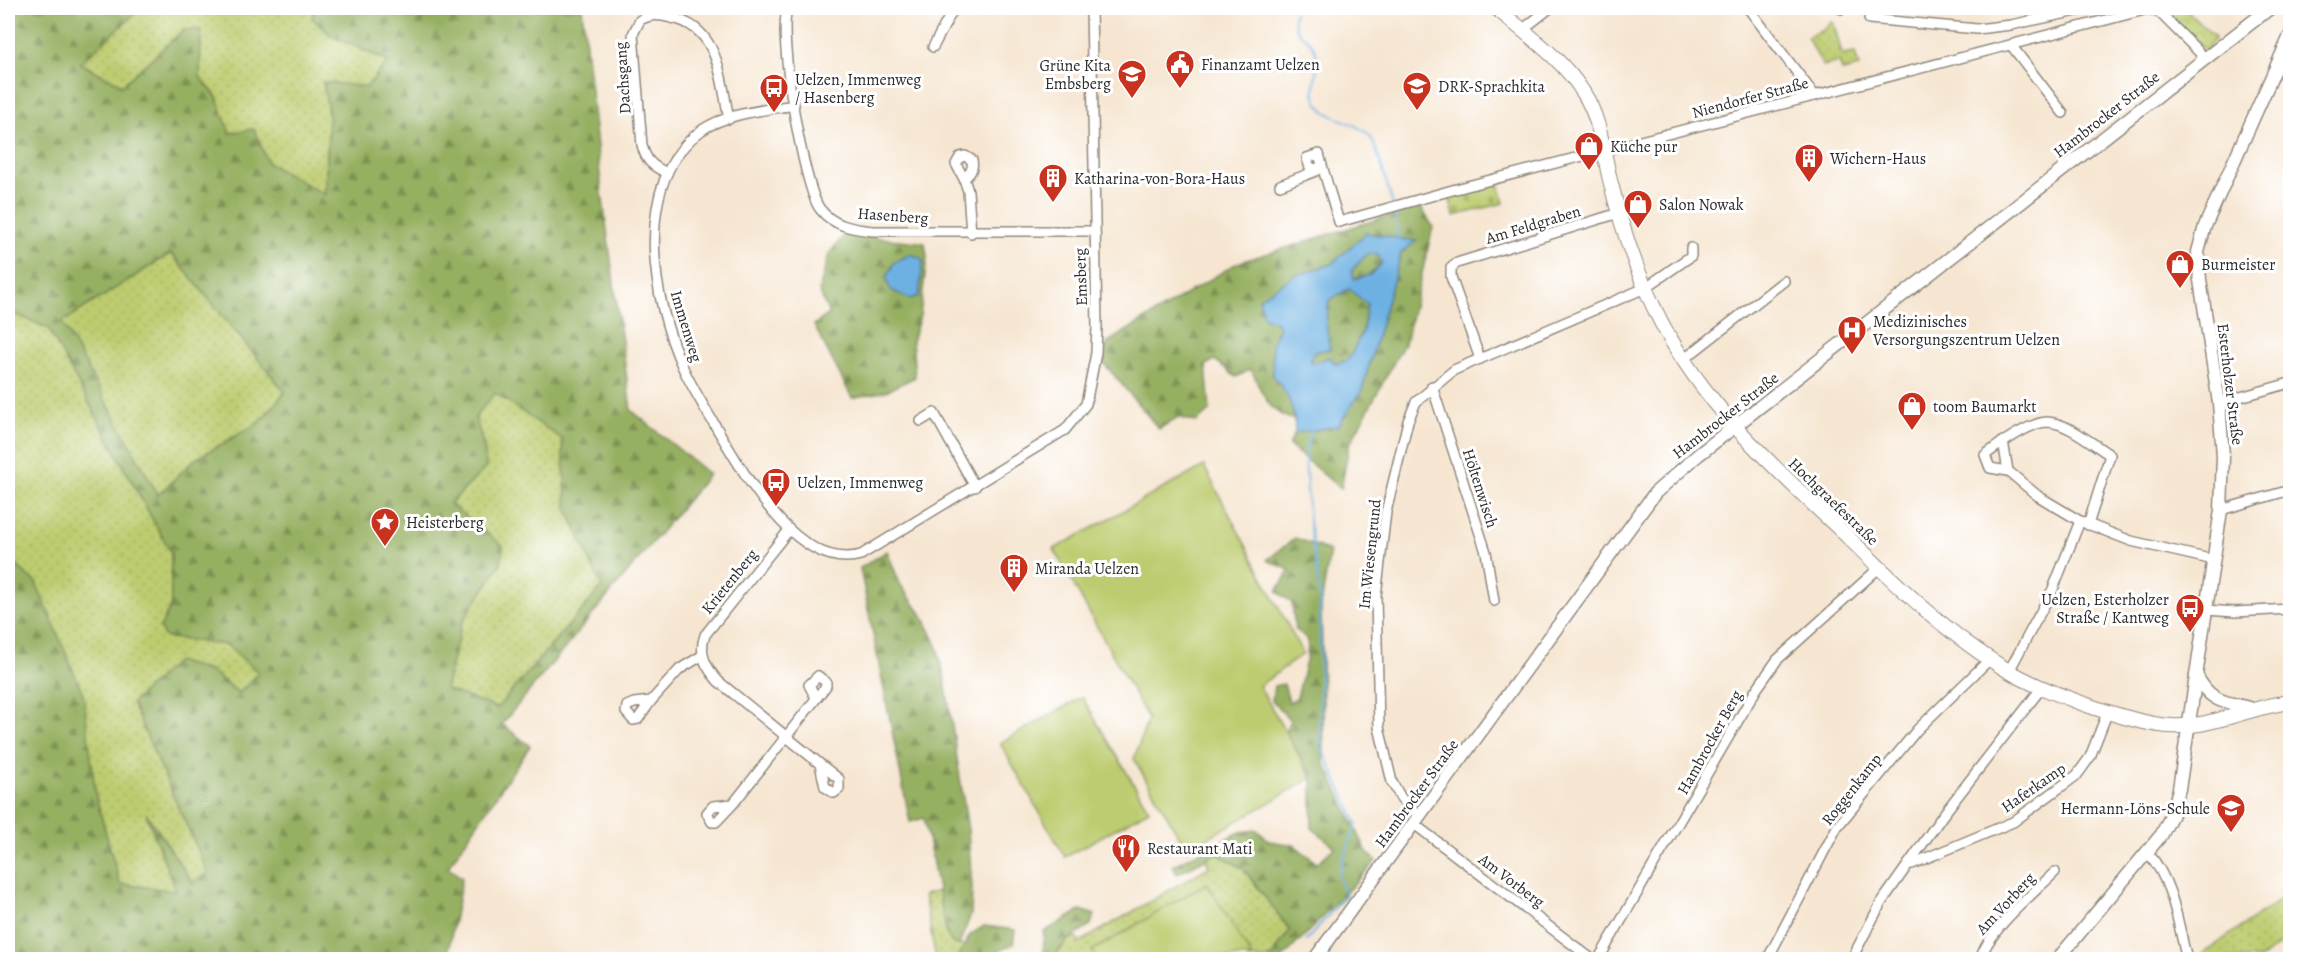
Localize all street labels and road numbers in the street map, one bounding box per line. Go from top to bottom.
street label: Dachsgang [609,41,636,115]
street label: Hambrocker Straße [2049,66,2164,163]
street label: Niendorfer Straße [1690,72,1811,124]
street label: Am Feldgraben [1482,200,1584,250]
street label: Hasenberg [857,203,929,229]
street label: Emsberg [1069,248,1093,306]
street label: Immenweg [665,288,707,365]
street label: Esterholzer Straße [2212,322,2248,446]
street label: Hambrocker Straße [1668,367,1783,464]
street label: Höltenwisch [1457,446,1503,531]
street label: Hochgraefestraße [1783,453,1883,550]
street label: Im Wiesengrund [1353,498,1387,610]
street label: Krietenberg [697,544,763,619]
street label: Hambrocker Berg [1672,686,1748,799]
street label: Hambrocker Straße [1370,735,1464,852]
street label: Roggenkamp [1817,749,1887,830]
street label: Haferkamp [1997,757,2070,818]
street label: Am Vorberg [1473,848,1549,913]
street label: Am Vorberg [1971,868,2040,940]

